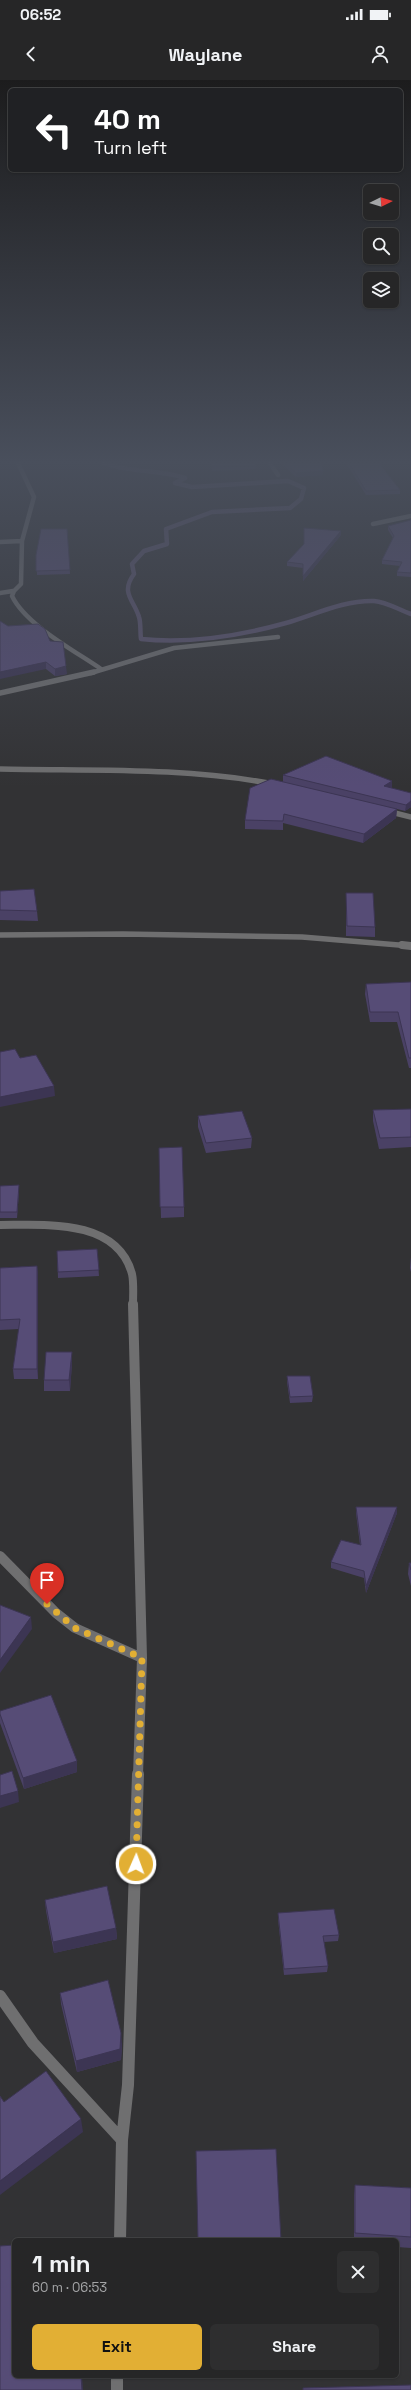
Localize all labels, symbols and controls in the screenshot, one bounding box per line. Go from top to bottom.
text: 06:52 [20,5,61,24]
icon: back [20,43,42,65]
text: Waylane [169,43,242,66]
icon: person [369,43,391,65]
text: 40 m [94,101,161,137]
icon: left [28,104,80,156]
text: Turn left [94,136,167,159]
north arrow [363,184,399,220]
map controls [363,184,399,308]
button: search [363,228,399,264]
button: layers [363,272,399,308]
pin [30,1563,64,1604]
icon: arrive [36,1569,58,1591]
position arrow [115,1843,157,1885]
text: 1 min [32,2248,91,2279]
button: close [337,2251,379,2293]
text: 60 m · 06:53 [32,2279,107,2296]
button: Exit [32,2324,202,2370]
button: Share [210,2324,379,2370]

